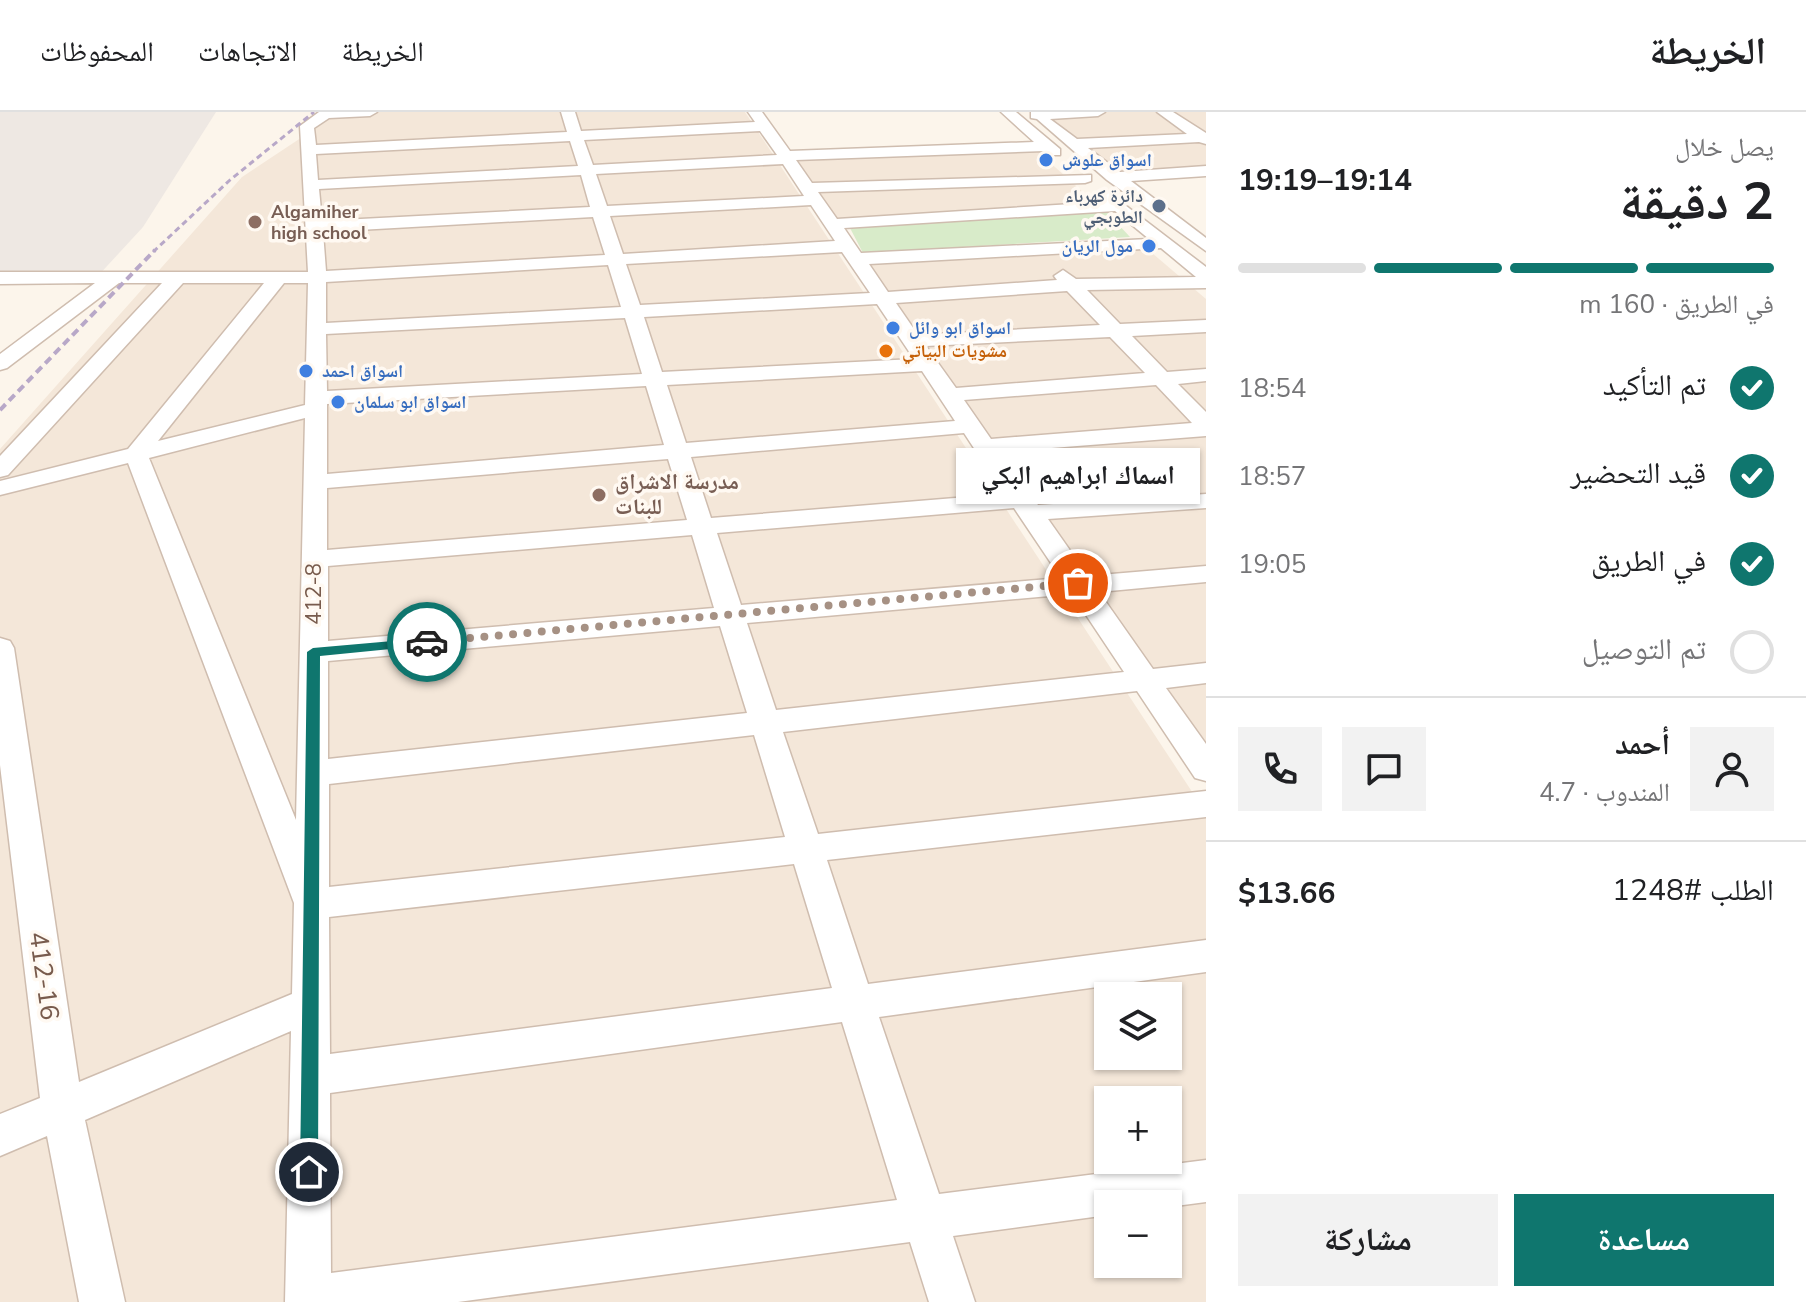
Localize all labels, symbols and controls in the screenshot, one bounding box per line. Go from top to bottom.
text: الخريطة [1649,26,1766,77]
text: المحفوظات [40,33,154,71]
text: الاتجاهات [198,33,297,71]
text: الخريطة [341,33,424,71]
text: يصل خلال [1675,130,1774,165]
place label: اسواق علوش [1062,148,1152,172]
marker: اسواق علوش [1037,151,1055,169]
text: 19:14–19:19 [1238,160,1412,201]
text: 2 دقيقة [1620,166,1774,237]
place label: دائرة كهرباء الطوبجي [1065,184,1143,231]
marker: دائرة كهرباء الطوبجي [1150,197,1168,215]
place label: Algamiher high school [271,200,367,245]
marker: Algamiher high school [246,213,264,231]
place label: مول الريان [1061,234,1133,258]
marker: مول الريان [1140,237,1158,255]
text: في الطريق · 160 m [1579,287,1774,322]
place label: اسواق ابو وائل [909,316,1011,340]
marker: اسواق ابو وائل [884,319,902,337]
place label: مشويات البياتي [902,339,1007,365]
marker: مشويات البياتي [877,342,895,360]
place label: اسواق احمد [322,359,403,383]
marker: اسواق احمد [297,362,315,380]
text: تم التأكيد [1603,365,1706,406]
icon: check [1730,366,1774,410]
text: 18:54 [1238,371,1306,406]
place label: اسواق ابو سلمان [354,390,466,414]
marker: اسواق ابو سلمان [329,393,347,411]
callout: اسماك ابراهيم البكي [956,447,1200,503]
text: قيد التحضير [1570,453,1706,494]
icon: check [1730,454,1774,498]
text: اسماك ابراهيم البكي [981,458,1175,493]
text: 18:57 [1238,459,1306,494]
place label: مدرسة الاشراق للبنات [615,467,739,522]
marker: مدرسة الاشراق للبنات [590,486,608,504]
text: في الطريق [1591,541,1706,582]
icon: check [1730,542,1774,586]
text: 19:05 [1238,547,1306,582]
pin [1044,549,1112,617]
icon: bag [1056,561,1100,605]
street label: 412-8 [299,563,329,625]
courier [387,602,467,682]
icon: car [405,620,449,664]
text: تم التوصيل [1582,629,1706,670]
text: أحمد [1615,724,1670,765]
button: phone [1238,727,1322,811]
button: chat [1342,727,1426,811]
button: person [1690,727,1774,811]
text: المندوب · 4.7 [1539,775,1670,810]
text: الطلب #1248 [1612,870,1774,911]
text: $13.66 [1238,873,1335,914]
street label: 412-16 [20,929,68,1023]
map controls [1094,982,1182,1278]
button: layers [1094,982,1182,1070]
button: + [1094,1086,1182,1174]
pin [275,1138,343,1206]
icon: home [287,1150,331,1194]
button: − [1094,1190,1182,1278]
button: مشاركة [1238,1194,1498,1286]
button: مساعدة [1514,1194,1774,1286]

